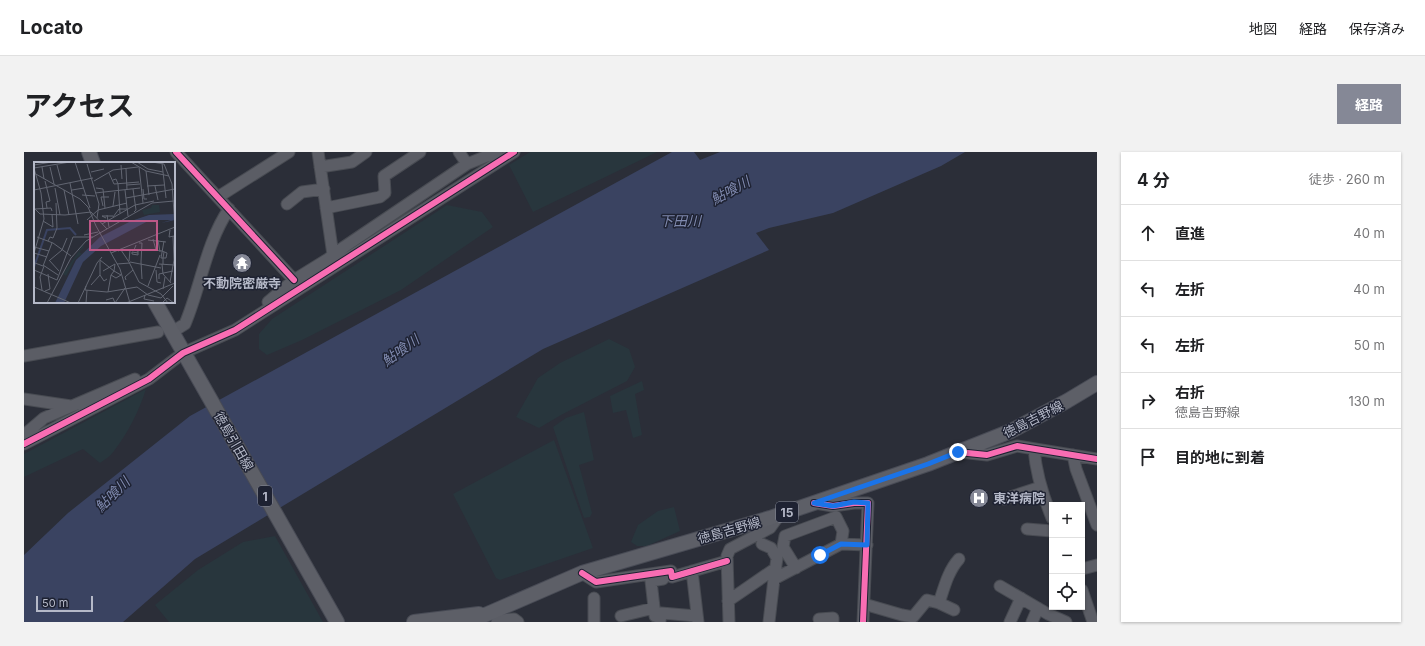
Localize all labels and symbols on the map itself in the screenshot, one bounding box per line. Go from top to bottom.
inset map [34,162,175,303]
water label: 鮎喰川 [708,171,754,208]
water label: 下田川 [659,212,703,229]
temple icon: 不動院密厳寺 [231,252,253,274]
place label: 不動院密厳寺 [203,275,281,291]
water label: 鮎喰川 [378,330,424,369]
street label: 徳島吉野線 [1000,397,1066,441]
street label: 徳島引田線 [211,409,257,473]
route end [949,443,967,461]
water label: 鮎喰川 [91,472,134,515]
road number: 1 [258,486,272,506]
hospital icon: 東洋病院 [968,487,990,509]
place label: 東洋病院 [993,490,1045,506]
road number: 15 [776,502,798,522]
street label: 徳島吉野線 [696,513,762,547]
route start [811,546,829,564]
scale bar [36,594,93,613]

